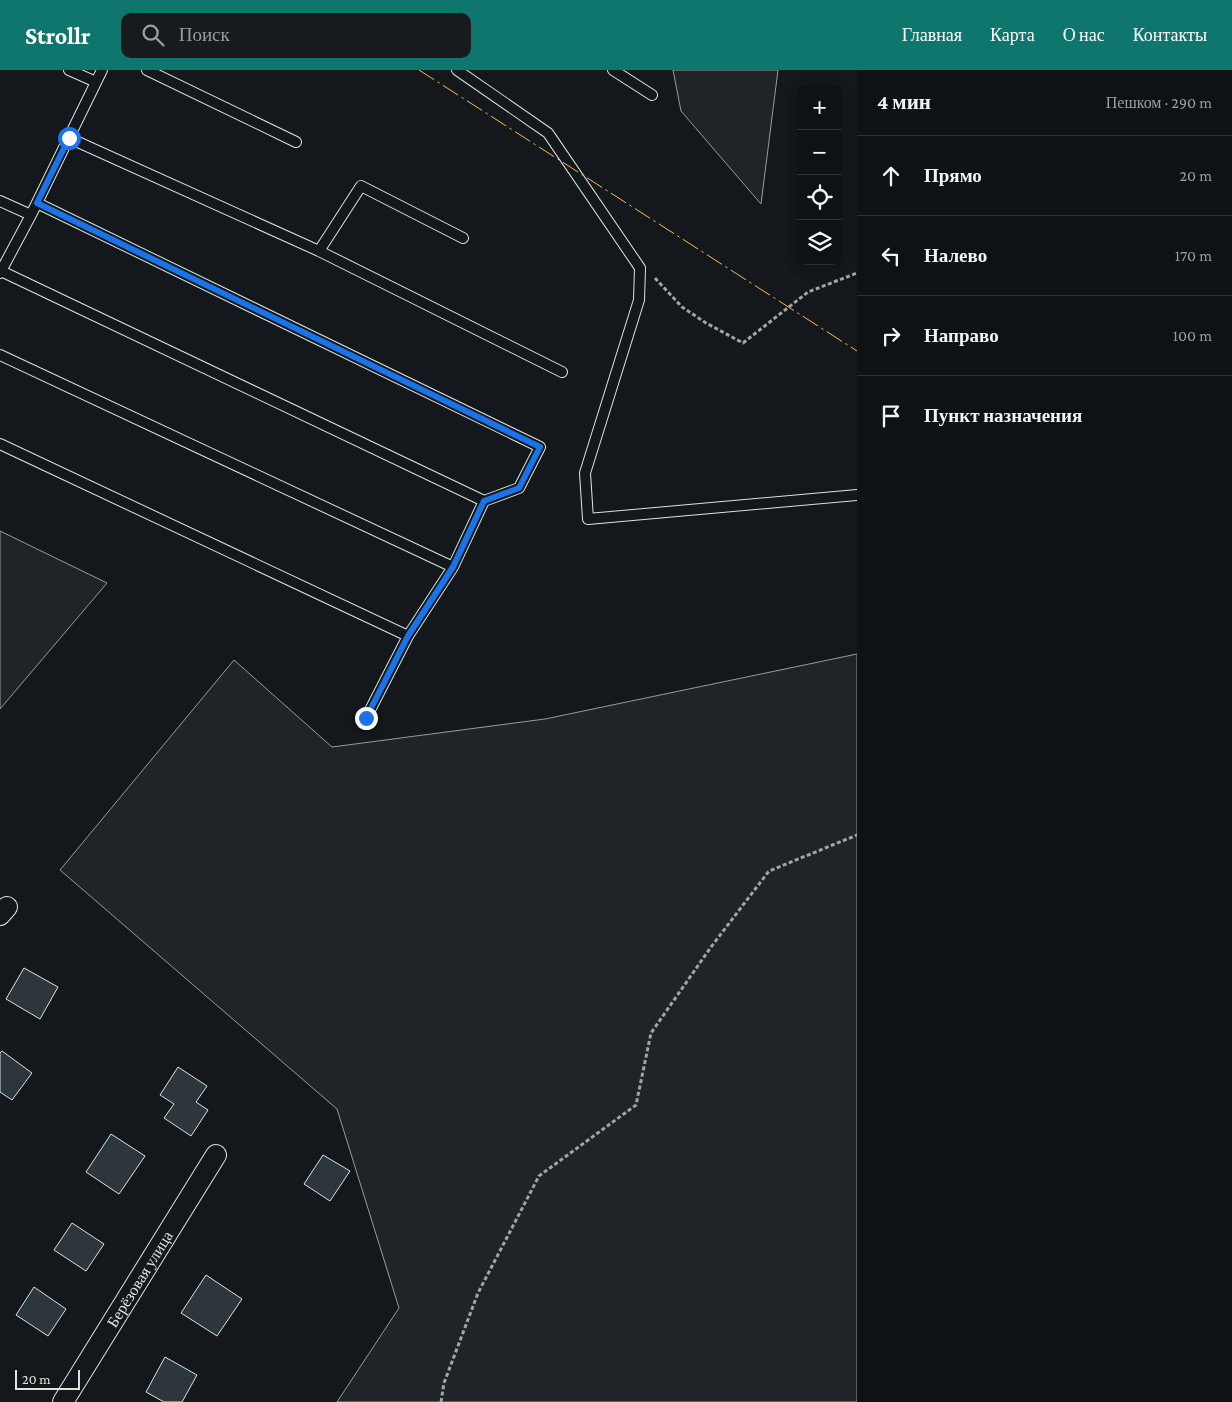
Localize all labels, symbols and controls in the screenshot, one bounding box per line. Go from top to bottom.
search box [121,13,471,58]
icon: search [139,21,167,49]
text: Strollr [25,22,91,49]
text: Поиск [179,24,230,45]
text: Главная [902,25,962,45]
text: Карта [990,25,1035,45]
text: О нас [1063,25,1105,45]
text: Контакты [1133,25,1207,45]
map controls [797,85,842,265]
button: + [797,85,842,130]
text: 4 мин [877,90,931,114]
text: Пешком · 290 m [1106,94,1212,111]
route start [58,127,81,150]
button: − [797,130,842,175]
icon: ahead [877,162,905,190]
text: Прямо [924,165,982,186]
text: 20 m [1179,167,1212,184]
button: locate [797,175,842,220]
button: layers [797,220,842,265]
icon: left [877,242,905,270]
text: Налево [924,245,987,266]
text: 170 m [1175,247,1212,264]
icon: right [877,322,905,350]
text: Направо [924,325,999,346]
text: 100 m [1173,327,1212,344]
icon: arrive [877,402,905,430]
text: Пункт назначения [924,405,1082,426]
route end [355,707,378,730]
street label: Берёзовая улица [104,1228,176,1330]
scale bar [15,1367,80,1390]
text: 20 m [22,1371,50,1387]

